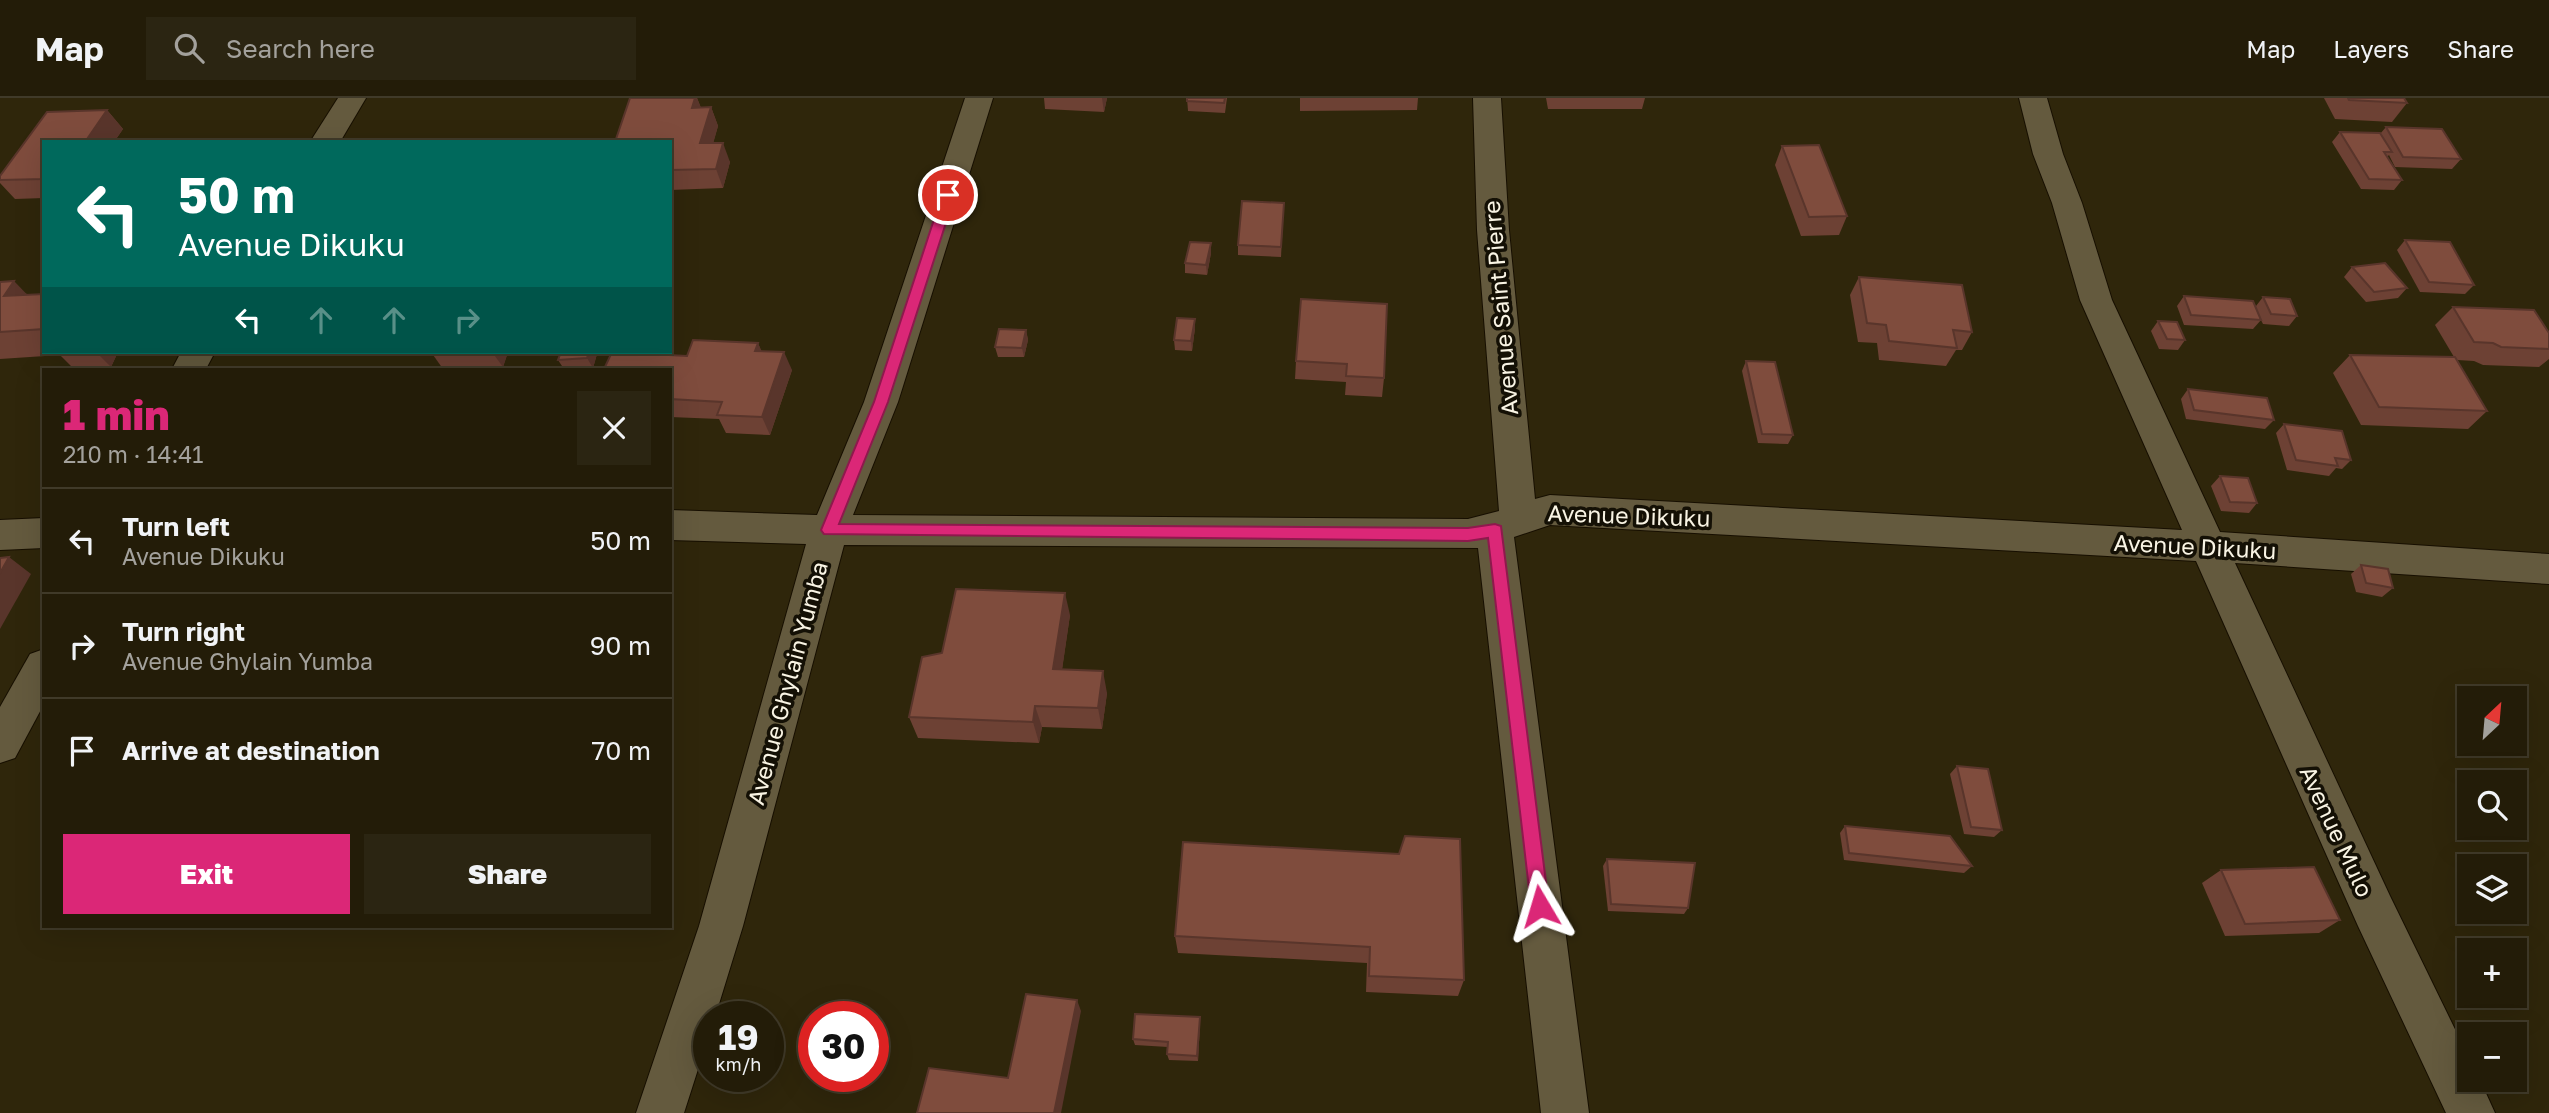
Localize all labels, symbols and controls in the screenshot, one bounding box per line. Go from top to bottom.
search box [146,17,636,80]
text: Map [35,29,104,68]
icon: search [170,29,208,67]
text: Search here [226,33,375,64]
text: Map [2246,34,2295,63]
text: Layers [2333,34,2409,63]
text: Share [2447,34,2514,63]
text: 50 m [178,165,295,224]
pin [918,165,978,225]
icon: left [63,168,154,259]
icon: arrive [929,176,967,214]
street label: Avenue Saint Pierre [1477,200,1523,416]
text: Avenue Dikuku [178,225,405,263]
icon: left [229,301,267,339]
icon: ahead [302,301,340,339]
icon: ahead [375,301,413,339]
icon: right [448,301,486,339]
text: 1 min [63,389,170,439]
button: close [577,391,651,465]
text: 210 m · 14:41 [63,440,204,468]
street label: Avenue Dikuku [1547,498,1711,532]
text: Turn left [122,511,230,542]
icon: left [63,522,101,560]
text: 50 m [590,525,651,556]
street label: Avenue Dikuku [2113,528,2277,564]
text: Avenue Dikuku [122,542,285,570]
street label: Avenue Ghylain Yumba [741,558,833,808]
text: Turn right [122,616,245,647]
icon: right [63,627,101,665]
text: 90 m [590,630,651,661]
text: Avenue Ghylain Yumba [122,647,373,675]
north arrow [2457,686,2527,756]
map controls [2457,686,2527,1092]
icon: arrive [63,732,101,770]
text: Arrive at destination [122,735,380,766]
text: 70 m [592,735,651,766]
street label: Avenue Mulo [2294,761,2380,901]
button: search [2457,770,2527,840]
button: Exit [63,834,350,914]
button: Share [364,834,651,914]
button: layers [2457,854,2527,924]
position arrow [1503,869,1577,943]
button: + [2457,938,2527,1008]
speed limit sign: 30 [798,1001,889,1092]
text: 19 [718,1016,759,1058]
button: − [2457,1022,2527,1092]
text: km/h [716,1053,761,1075]

